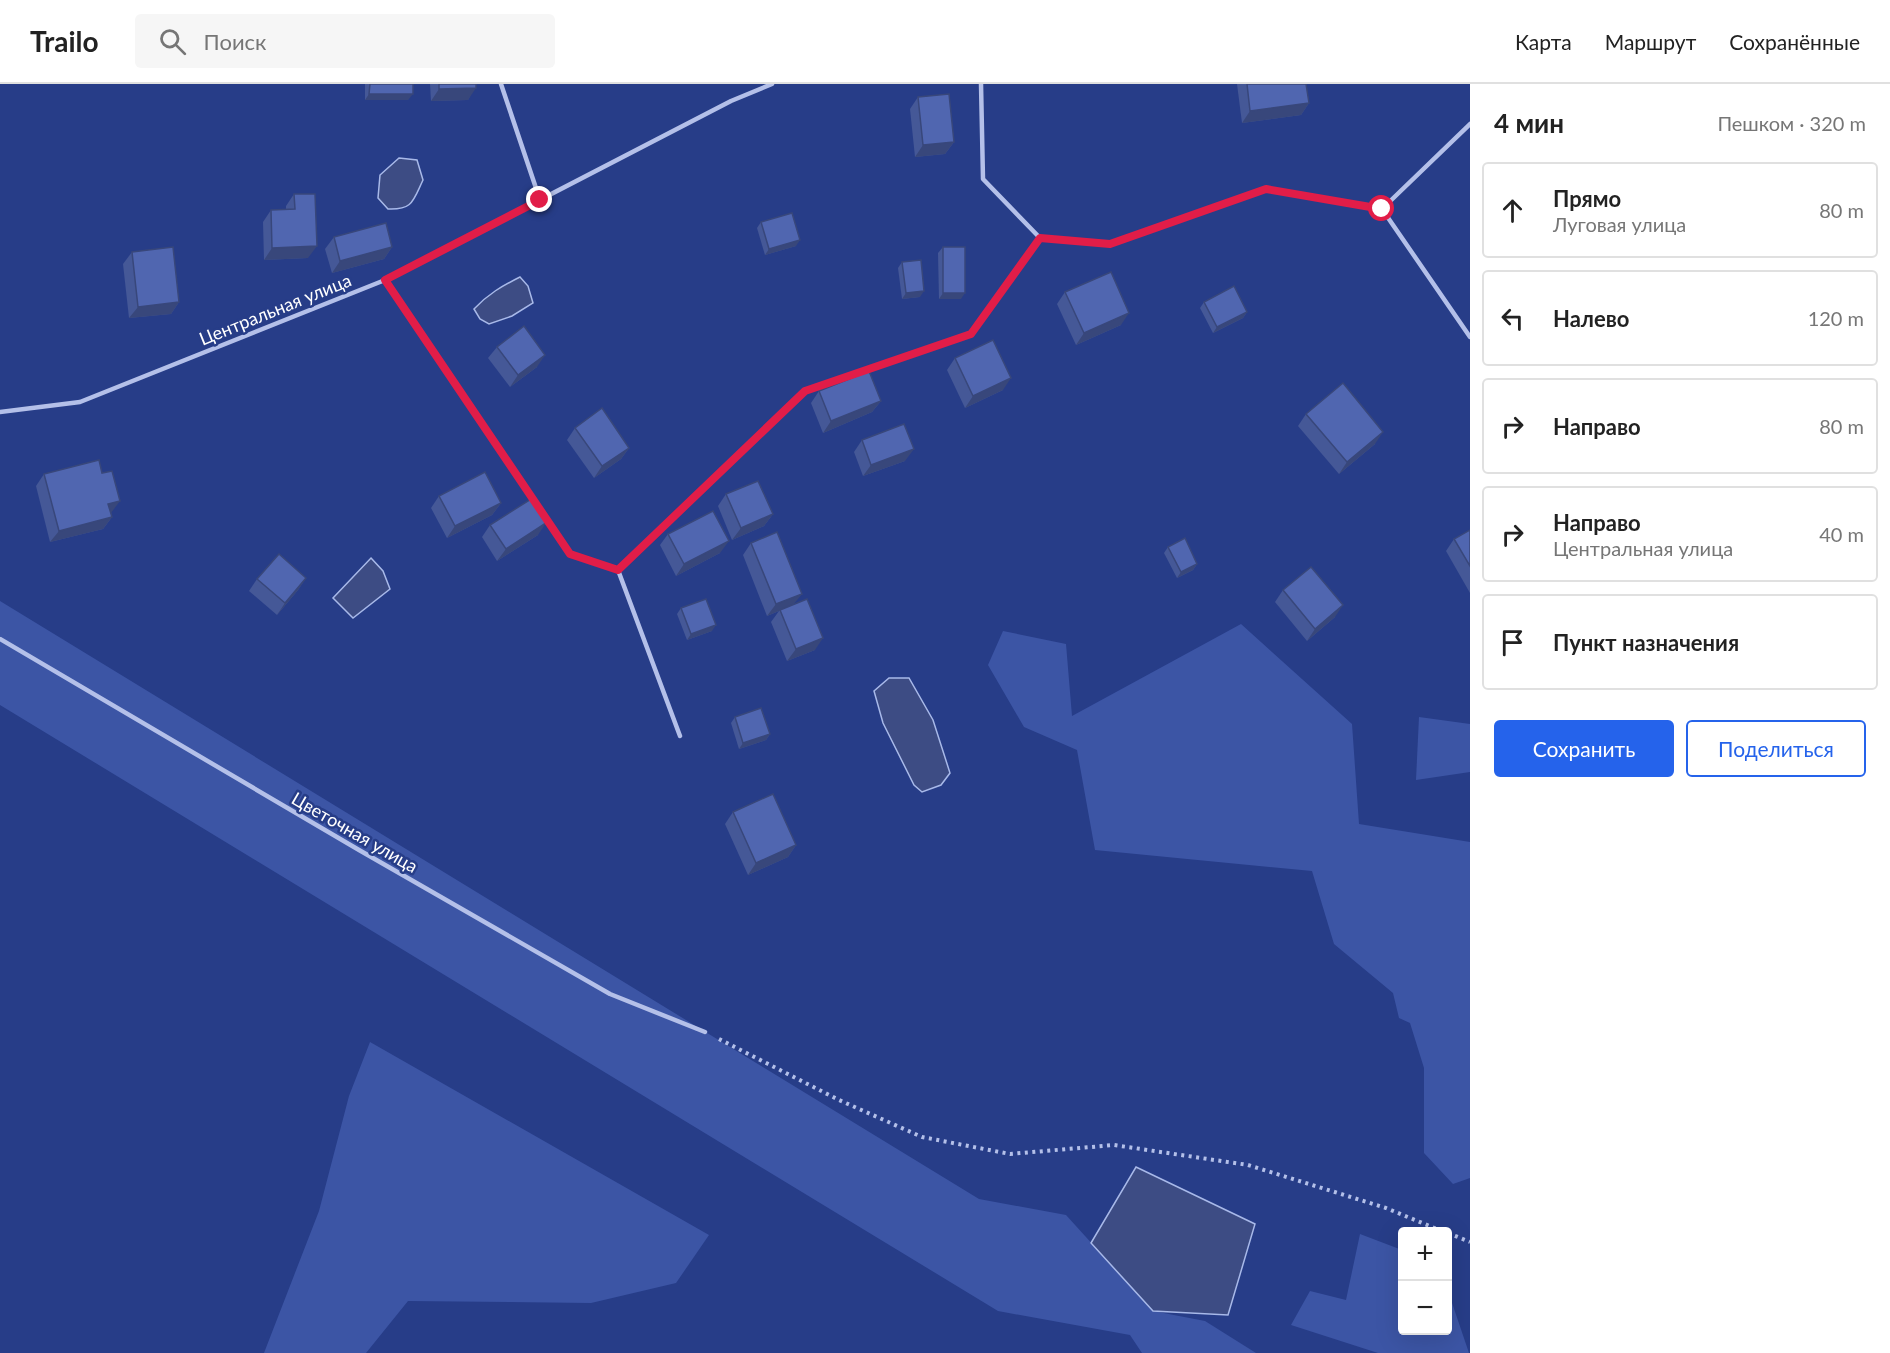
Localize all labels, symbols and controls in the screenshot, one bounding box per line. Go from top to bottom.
search box [135,14,555,68]
text: Trailo [30,24,99,58]
icon: search [156,25,189,58]
text: Поиск [204,28,266,55]
text: Карта [1515,29,1572,54]
text: Маршрут [1605,29,1696,54]
text: Сохранённые [1729,29,1860,54]
text: 4 мин [1494,107,1564,139]
text: Пешком · 320 m [1717,111,1866,135]
text: Прямо [1553,185,1621,212]
route end [526,186,552,212]
icon: ahead [1496,194,1529,227]
route start [1368,195,1394,221]
text: 80 m [1819,198,1864,222]
text: Луговая улица [1553,212,1686,236]
street label: Центральная улица [196,268,354,350]
icon: left [1496,302,1529,335]
text: Налево [1553,305,1629,332]
text: 120 m [1808,306,1864,330]
icon: right [1496,410,1529,443]
text: Направо [1553,413,1641,440]
text: 80 m [1819,414,1864,438]
text: Направо [1553,509,1641,536]
icon: right [1496,518,1529,551]
text: 40 m [1819,522,1864,546]
text: Центральная улица [1553,536,1733,560]
icon: arrive [1496,626,1529,659]
text: Пункт назначения [1553,629,1739,656]
button: Сохранить [1494,720,1674,777]
button: Поделиться [1686,720,1866,777]
street label: Цветочная улица [288,787,422,877]
map controls [1398,1227,1452,1335]
button: + [1398,1227,1452,1281]
button: − [1398,1281,1452,1335]

